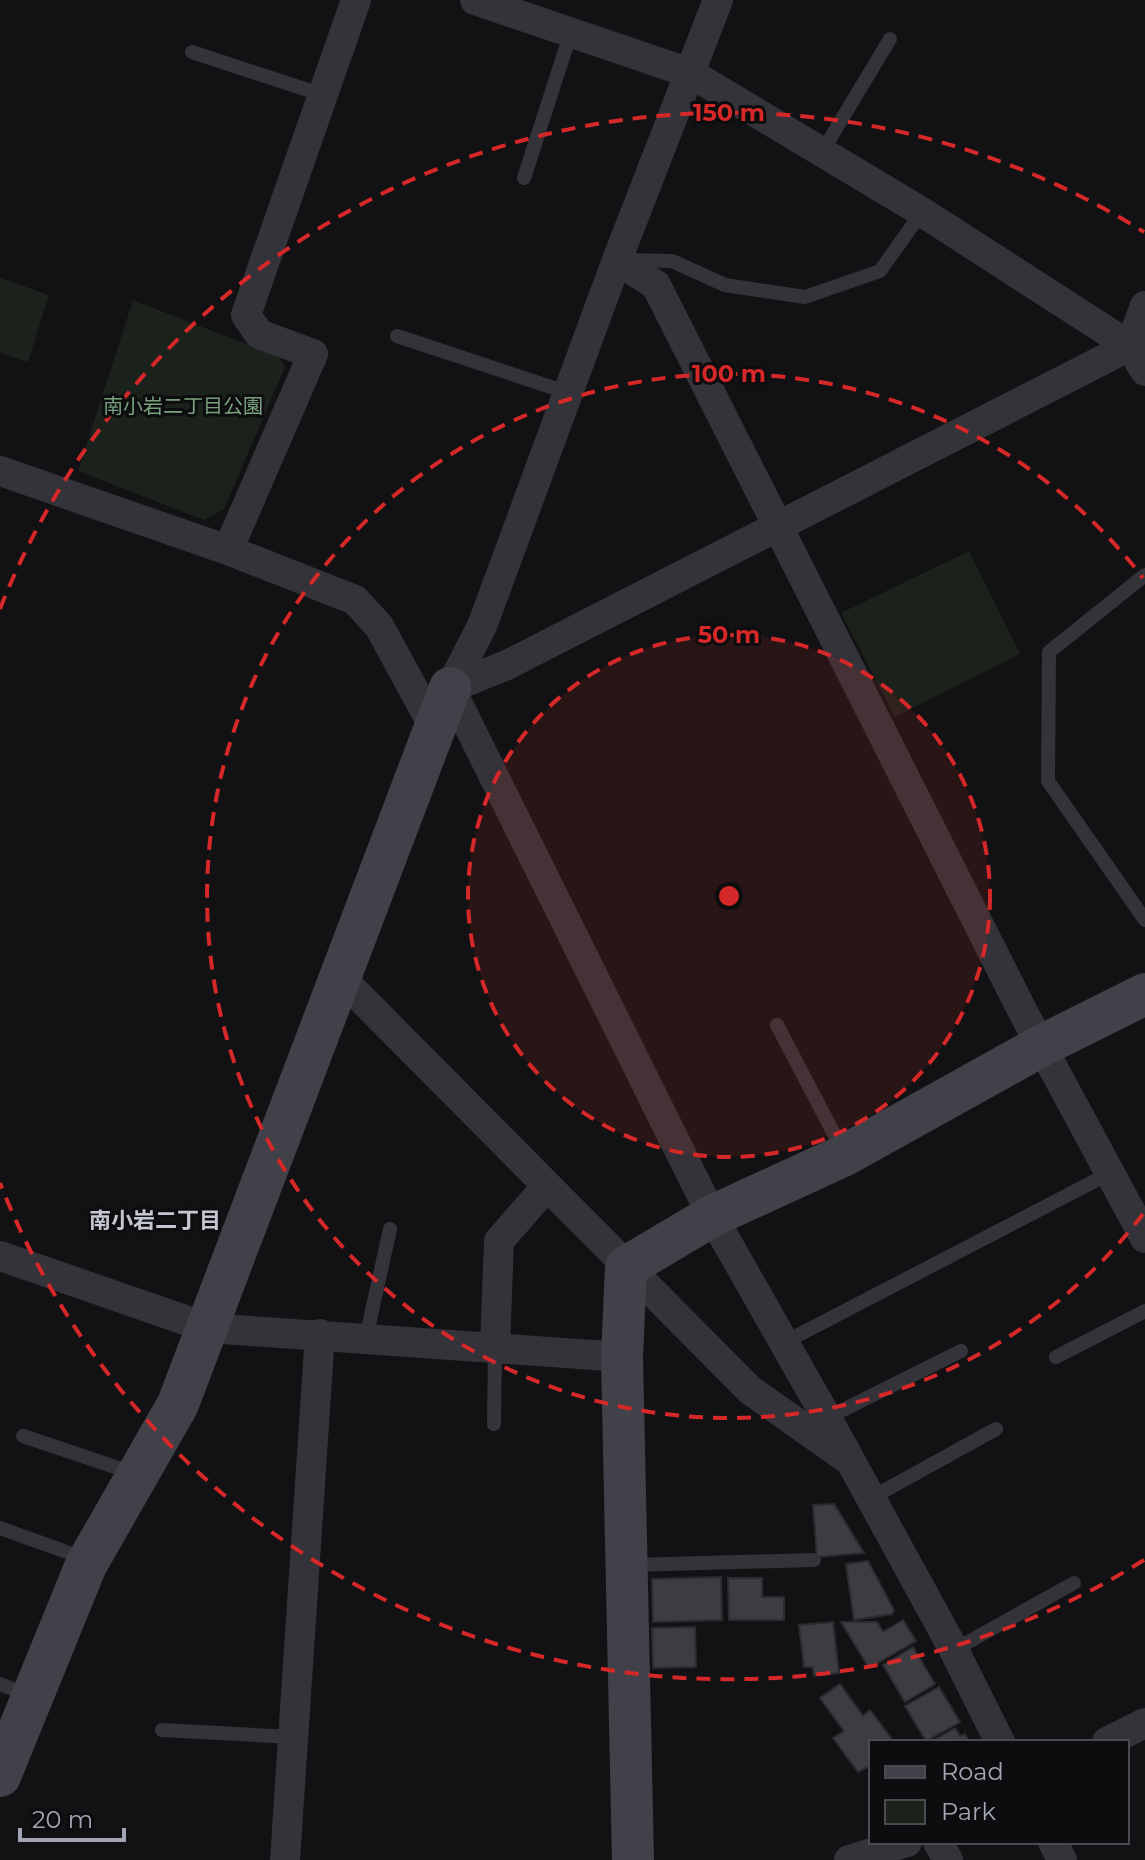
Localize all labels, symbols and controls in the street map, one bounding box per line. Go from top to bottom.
text: 150 m [693,98,765,127]
text: 100 m [692,359,766,388]
park label: 南小岩二丁目公園 [103,394,263,418]
text: 50 m [698,620,760,649]
centre of rings [715,882,743,910]
district label: 南小岩二丁目 [89,1207,221,1234]
legend [869,1740,1129,1844]
text: Road [941,1757,1004,1786]
scale bar [20,1792,124,1842]
text: Park [941,1797,996,1826]
text: 20 m [32,1805,93,1834]

